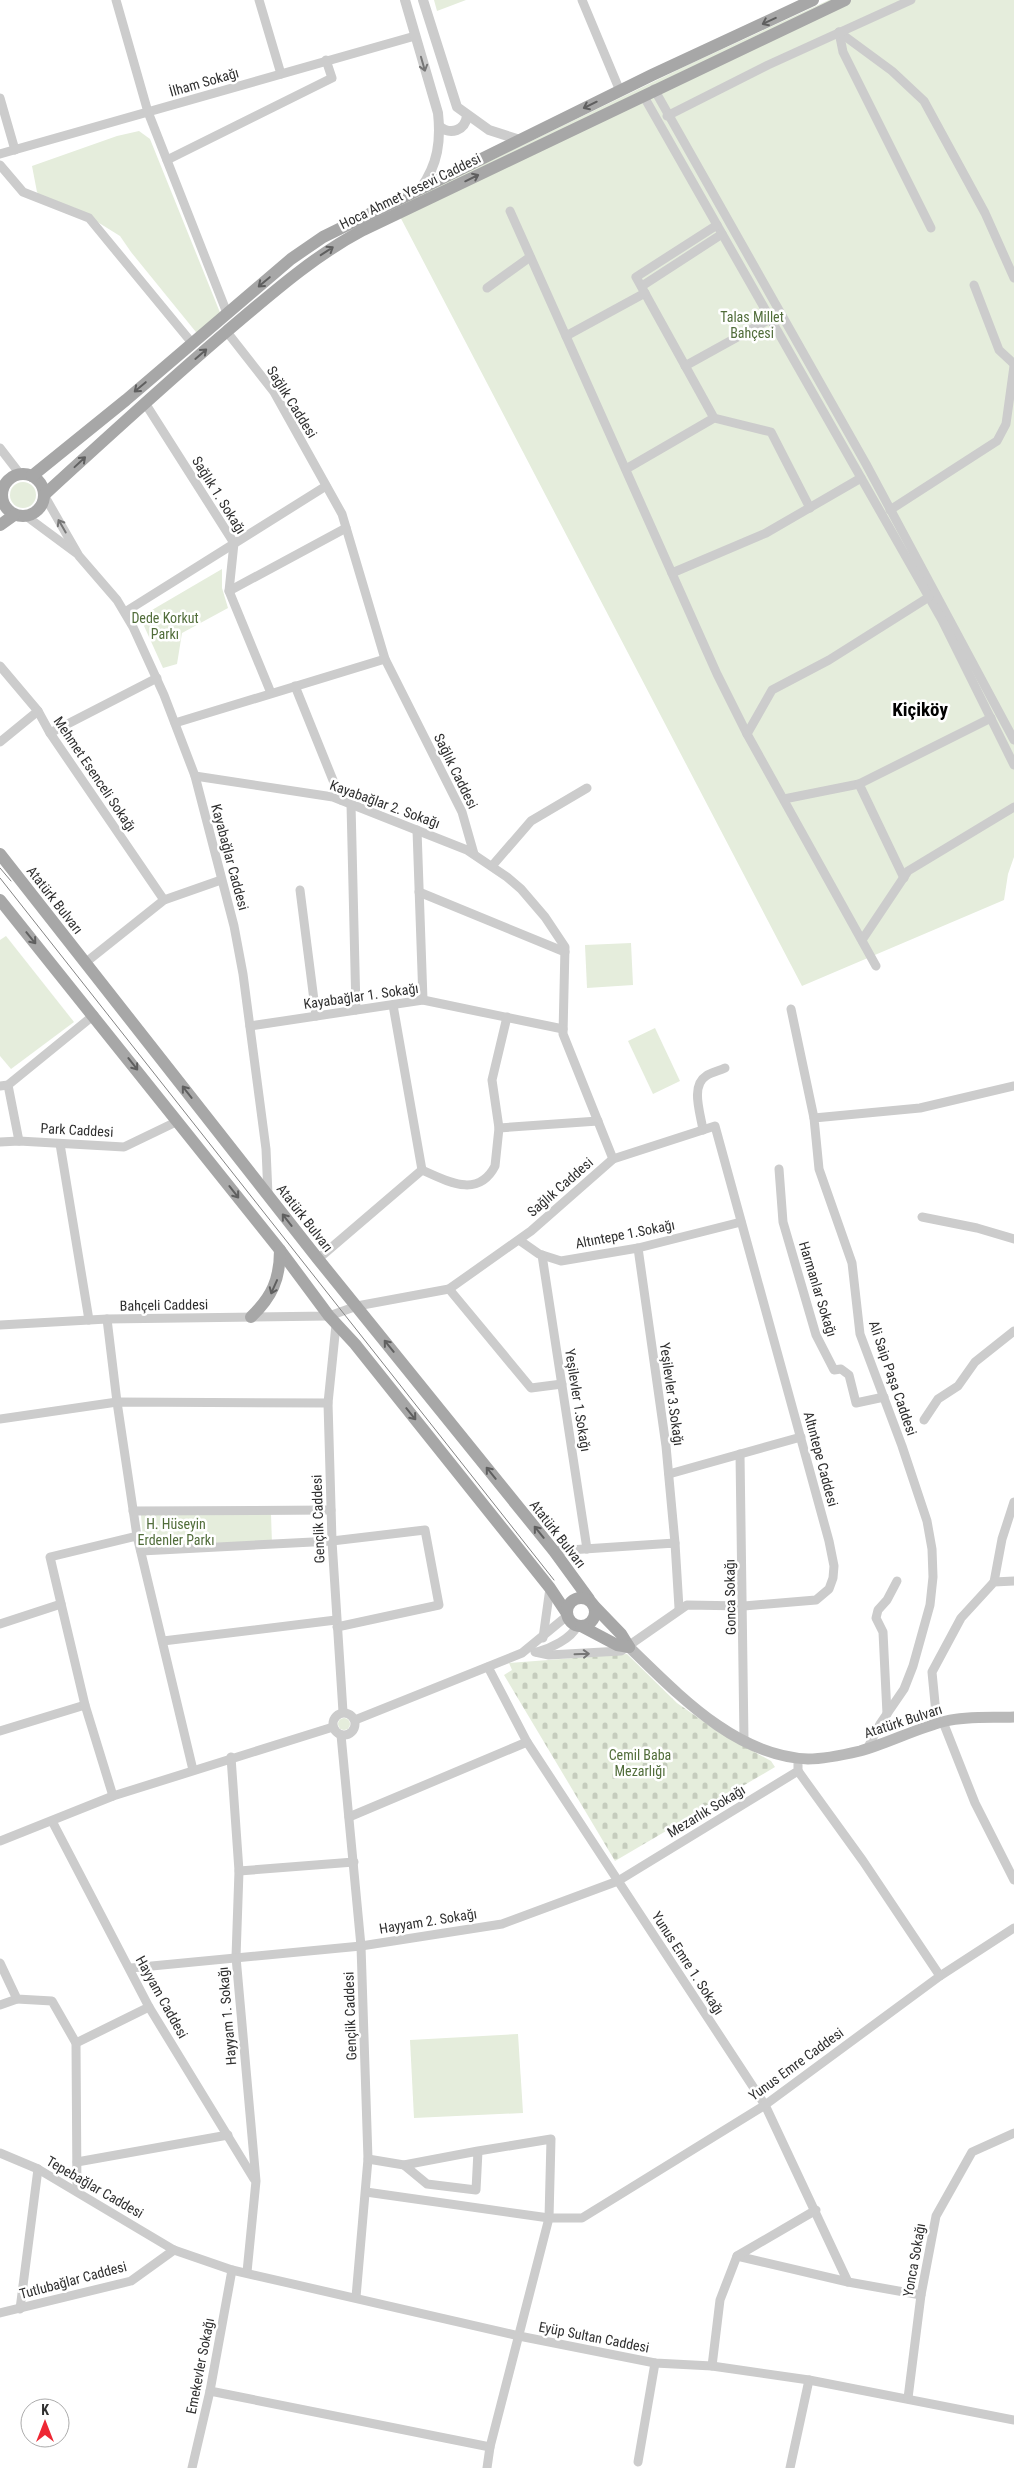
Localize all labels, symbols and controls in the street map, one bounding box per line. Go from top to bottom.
one-way arrow [762,16,777,26]
one-way arrow [419,55,429,71]
street label: İlham Sokağı [167,64,241,100]
one-way arrow [583,100,598,110]
street label: Hoca Ahmet Yesevi Caddesi [337,150,483,232]
one-way arrow [464,172,479,182]
one-way arrow [319,246,333,256]
one-way arrow [258,276,271,287]
park label: Talas Millet Bahçesi [720,309,784,341]
one-way arrow [194,348,207,359]
street label: Sağlık Caddesi [264,363,320,441]
one-way arrow [134,382,147,393]
street label: Sağlık 1. Sokağı [189,453,249,537]
one-way arrow [73,456,86,468]
one-way arrow [56,519,66,533]
park label: Dede Korkut Parkı [131,610,199,642]
district label: Kiçiköy [892,698,948,721]
street label: Mehmet Esenceli Sokağı [51,713,139,835]
street label: Sağlık Caddesi [431,731,481,811]
street label: Kayabağlar 2. Sokağı [328,777,442,831]
street label: Kayabağlar Caddesi [208,802,252,912]
street label: Atatürk Bulvarı [24,863,86,937]
one-way arrow [25,931,36,944]
street label: Kayabağlar 1. Sokağı [302,980,420,1012]
one-way arrow [127,1058,138,1071]
one-way arrow [181,1086,192,1099]
street label: Park Caddesi [40,1120,114,1140]
street label: Sağlık Caddesi [524,1154,596,1220]
street label: Atatürk Bulvarı [274,1181,336,1255]
one-way arrow [228,1185,239,1198]
one-way arrow [282,1213,293,1226]
street label: Altıntepe 1.Sokağı [574,1217,676,1251]
street label: Harmanlar Sokağı [796,1240,840,1338]
one-way arrow [268,1279,278,1294]
street label: Bahçeli Caddesi [120,1296,208,1314]
street label: Ali Saip Paşa Caddesi [866,1318,920,1438]
one-way arrow [384,1340,395,1353]
street label: Yeşilevler 3.Sokağı [657,1341,687,1447]
street label: Yeşilevler 1.Sokağı [562,1347,594,1453]
one-way arrow [406,1408,417,1421]
street label: Altıntepe Caddesi [801,1410,841,1508]
one-way arrow [485,1467,496,1480]
street label: Gençlik Caddesi [308,1474,328,1564]
street label: Atatürk Bulvarı [527,1497,589,1571]
park label: H. Hüseyin Erdenler Parkı [138,1516,214,1548]
one-way arrow [533,1526,544,1539]
street label: Gonca Sokağı [721,1559,739,1635]
one-way arrow [574,1649,590,1658]
street label: Atatürk Bulvarı [862,1701,944,1741]
park label: Cemil Baba Mezarlığı [609,1747,671,1779]
street label: Mezarlık Sokağı [664,1782,748,1840]
street label: Hayyam 2. Sokağı [378,1905,478,1937]
street label: Yunus Emre 1. Sokağı [649,1908,727,2018]
street label: Hayyam Caddesi [133,1953,191,2041]
street label: Hayyam 1. Sokağı [215,1966,239,2066]
street label: Gençlik Caddesi [340,1971,360,2061]
street label: Yunus Emre Caddesi [746,2024,846,2104]
street label: Tepebağlar Caddesi [44,2153,146,2221]
street label: Yonca Sokağı [900,2222,928,2298]
street label: Tutlubağlar Caddesi [18,2258,128,2302]
street label: Emekevler Sokağı [183,2317,217,2415]
street label: Eyüp Sultan Caddesi [537,2318,651,2356]
north arrow [20,2398,70,2448]
text: K [41,2402,49,2418]

